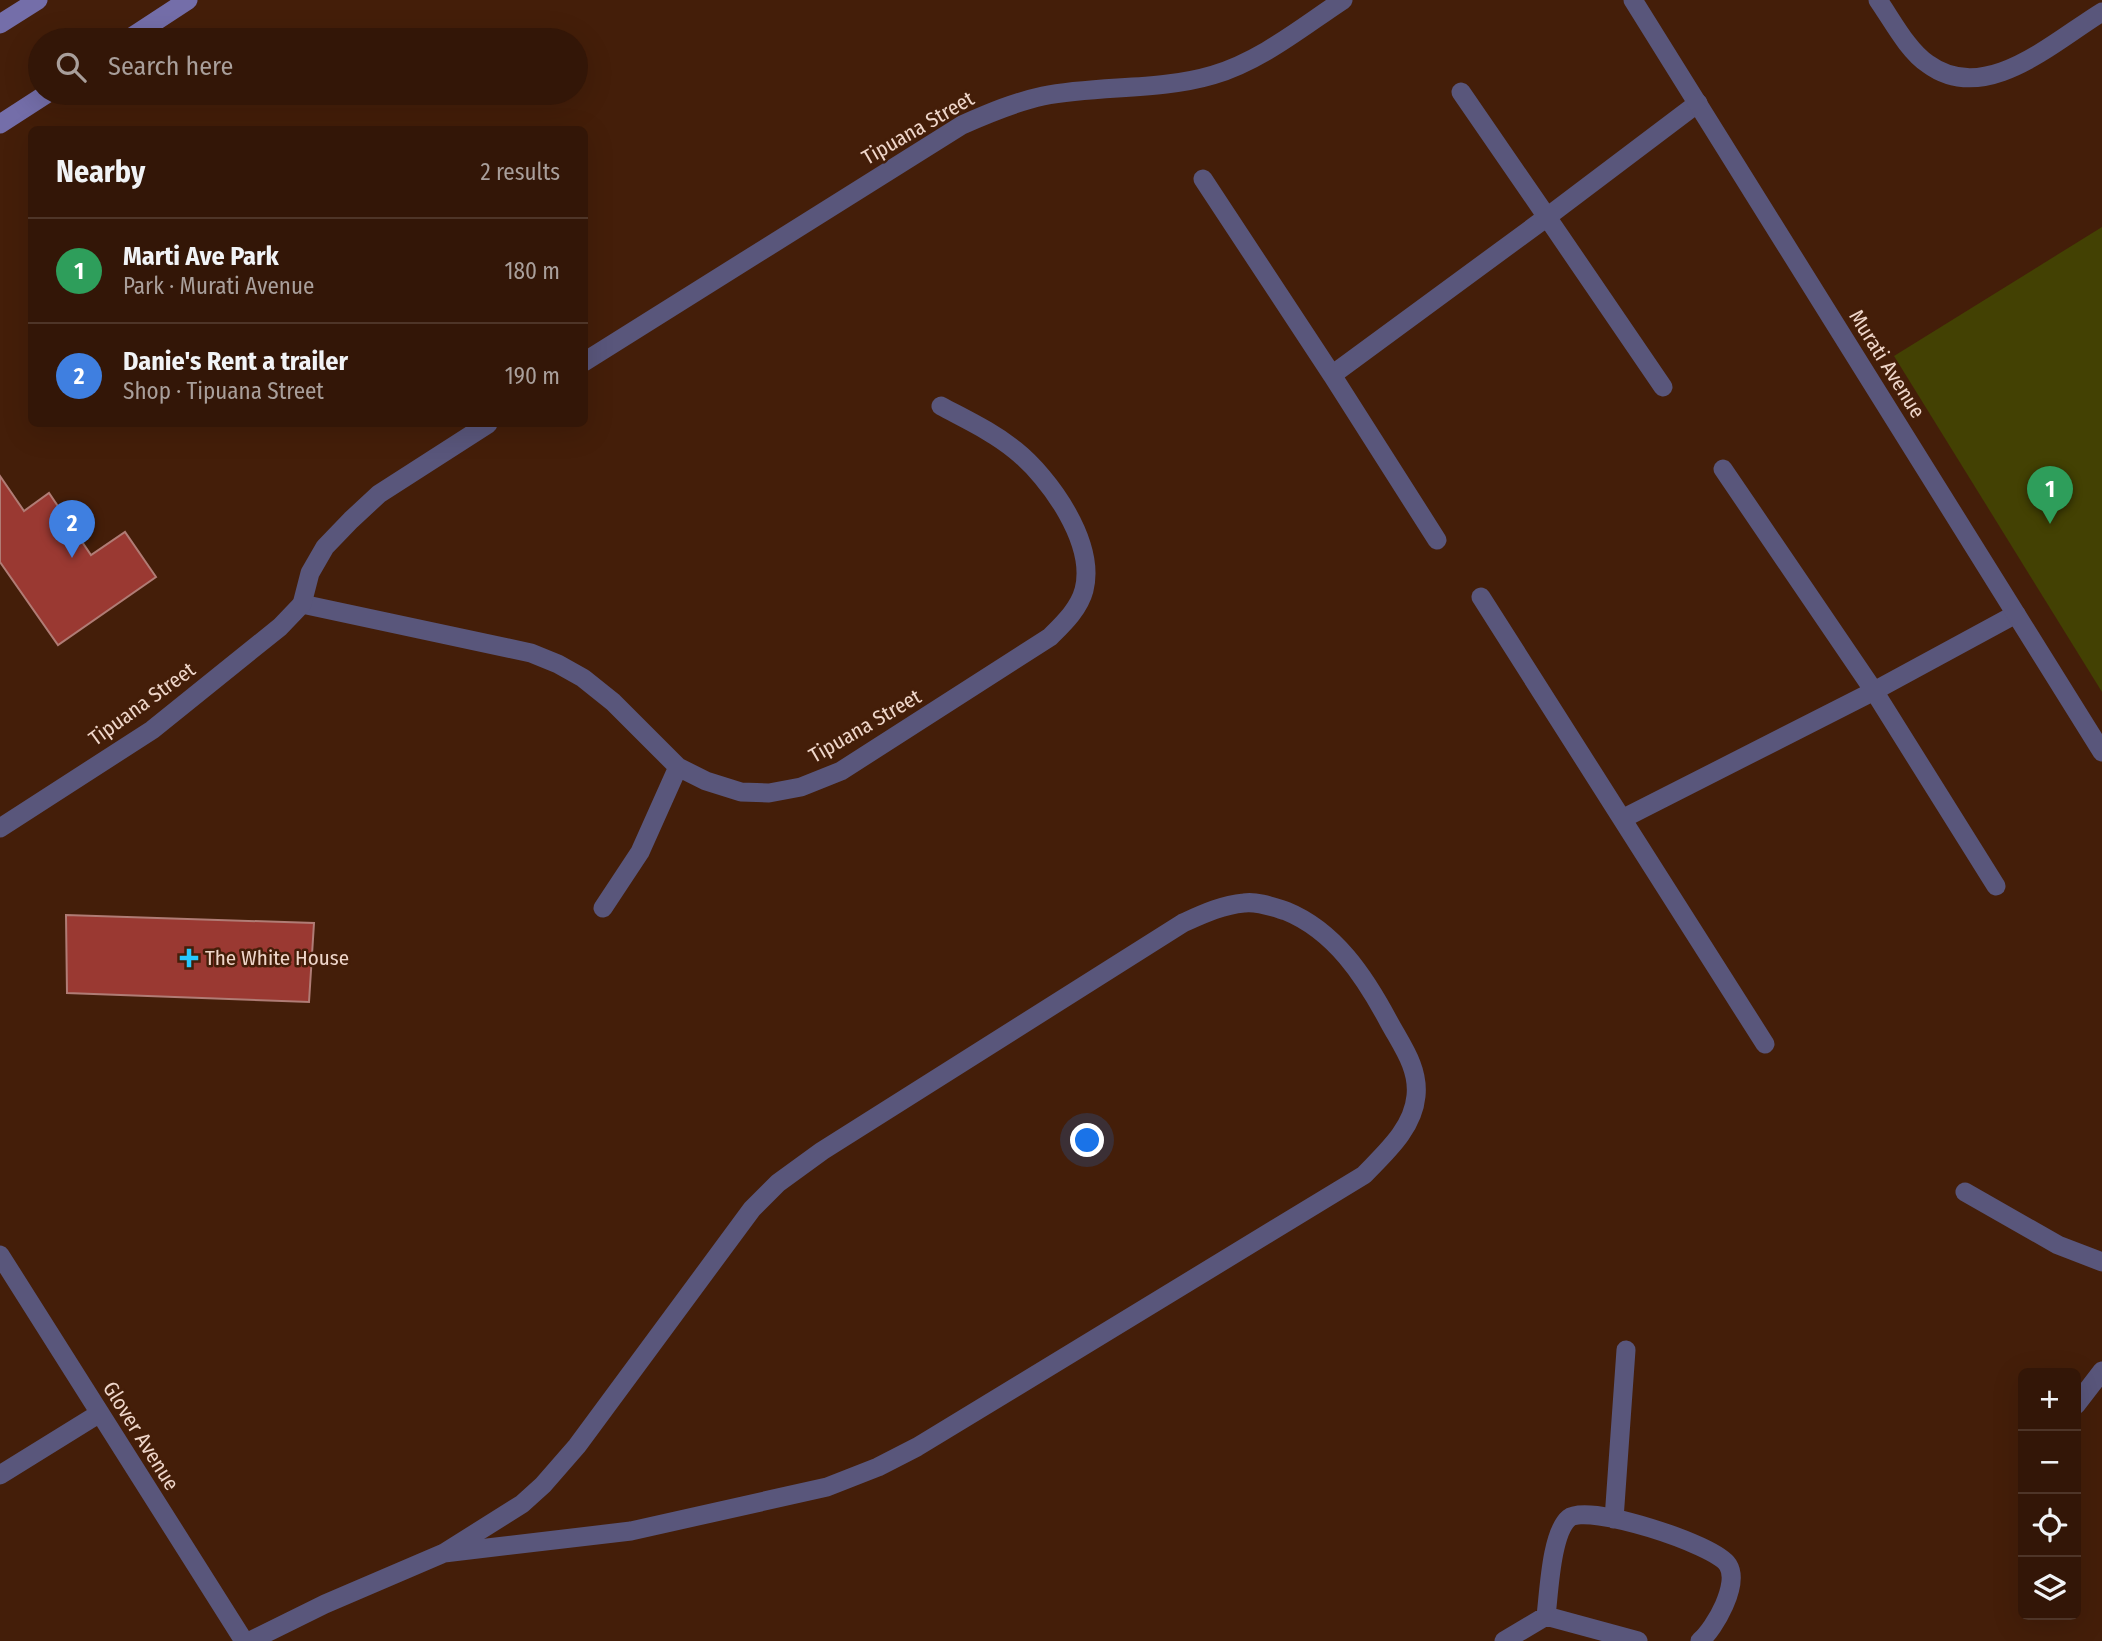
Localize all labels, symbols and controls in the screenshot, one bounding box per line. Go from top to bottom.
search box [28,28,588,105]
icon: search [52,48,90,86]
text: Search here [108,51,233,82]
street label: Tipuana Street [857,85,979,171]
text: Nearby [56,154,145,190]
text: 2 results [480,158,560,186]
text: Marti Ave Park [123,241,279,272]
text: 1 [74,257,84,285]
text: 180 m [504,257,560,285]
text: Park · Murati Avenue [123,272,314,300]
street label: Murati Avenue [1843,305,1931,423]
text: Danie's Rent a trailer [123,346,348,377]
text: 2 [74,362,84,390]
text: 190 m [505,362,560,390]
text: Shop · Tipuana Street [123,377,324,405]
pin: 1 [2027,466,2073,524]
pin: 2 [49,500,95,558]
street label: Tipuana Street [84,657,200,751]
street label: Tipuana Street [804,683,926,769]
place label: The White House [205,945,349,971]
marker: The White House [179,948,199,968]
your location [1070,1123,1104,1157]
map controls [2018,1368,2081,1620]
button: + [2018,1368,2081,1431]
street label: Glover Avenue [97,1377,185,1495]
button: − [2018,1431,2081,1494]
button: locate [2018,1494,2081,1557]
button: layers [2018,1557,2081,1620]

